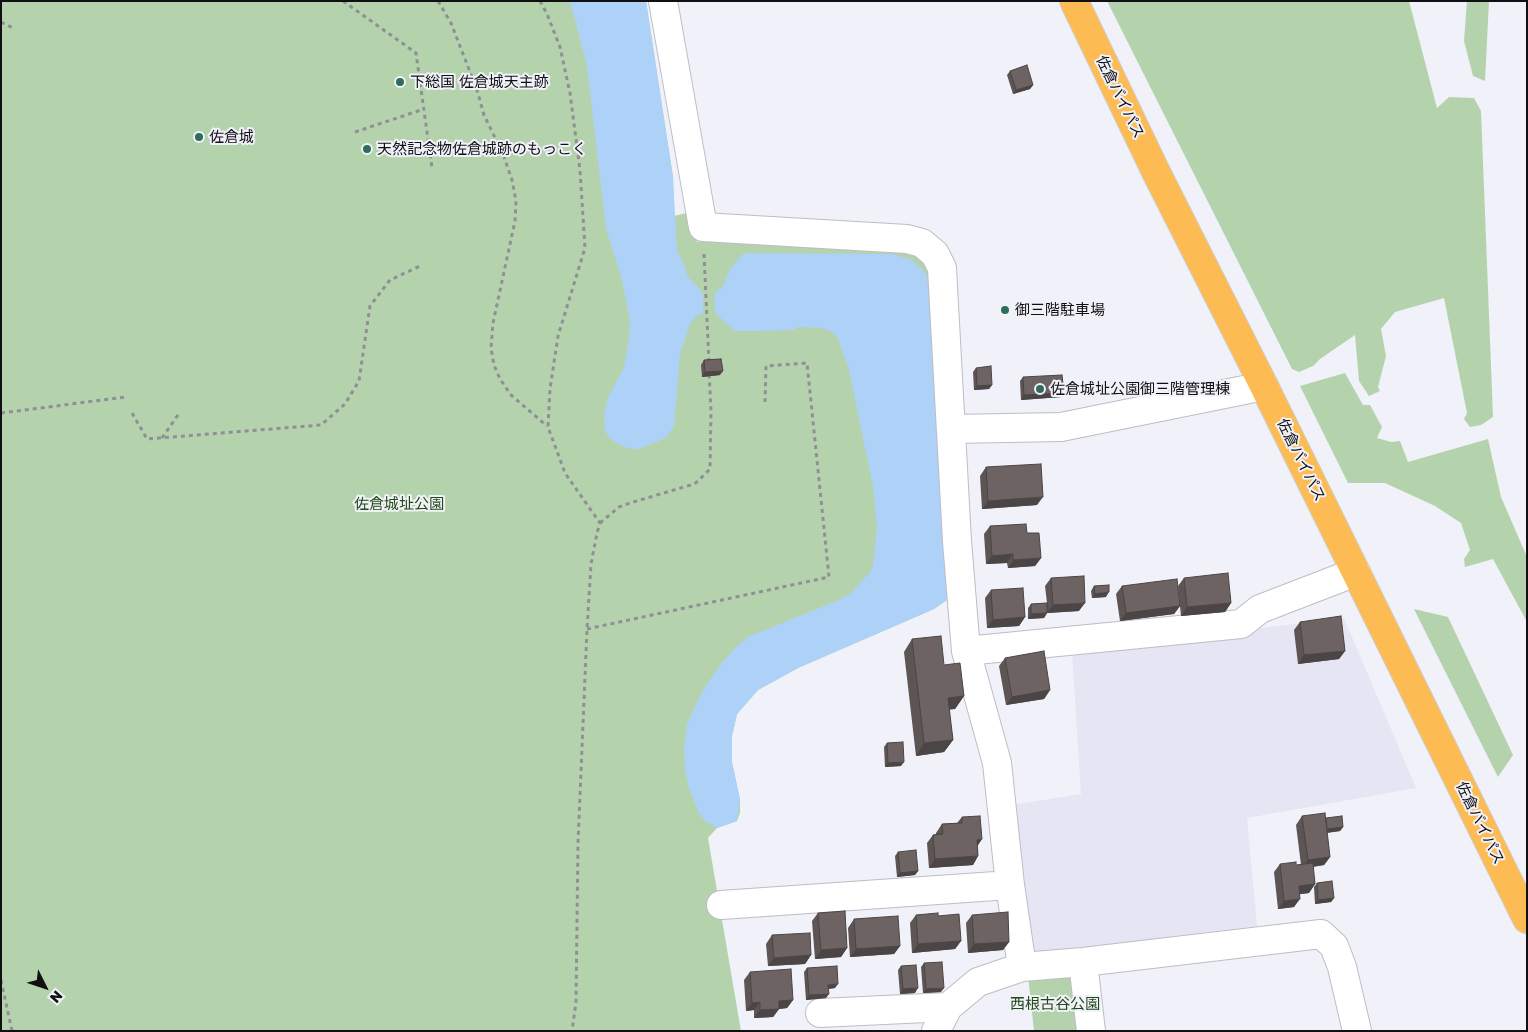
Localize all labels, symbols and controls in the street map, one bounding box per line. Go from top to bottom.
street label: 佐倉バイパス [1092,53,1148,141]
place label: 下総国 佐倉城天主跡 [410,73,549,91]
marker: 下総国 佐倉城天主跡 [394,76,406,88]
place label: 佐倉城 [209,128,254,146]
marker: 佐倉城 [193,131,205,143]
place label: 天然記念物佐倉城跡のもっこく [377,140,587,158]
marker: 天然記念物佐倉城跡のもっこく [361,143,373,155]
place label: 御三階駐車場 [1015,301,1105,319]
marker: 御三階駐車場 [999,304,1011,316]
place label: 佐倉城址公園御三階管理棟 [1050,380,1230,398]
marker: 佐倉城址公園御三階管理棟 [1034,383,1046,395]
street label: 佐倉バイパス [1273,416,1329,504]
park label: 佐倉城址公園 [354,495,444,513]
street label: 佐倉バイパス [1452,779,1508,867]
north arrow [20,962,70,1012]
text: N [47,988,67,1007]
park label: 西根古谷公園 [1010,995,1100,1013]

